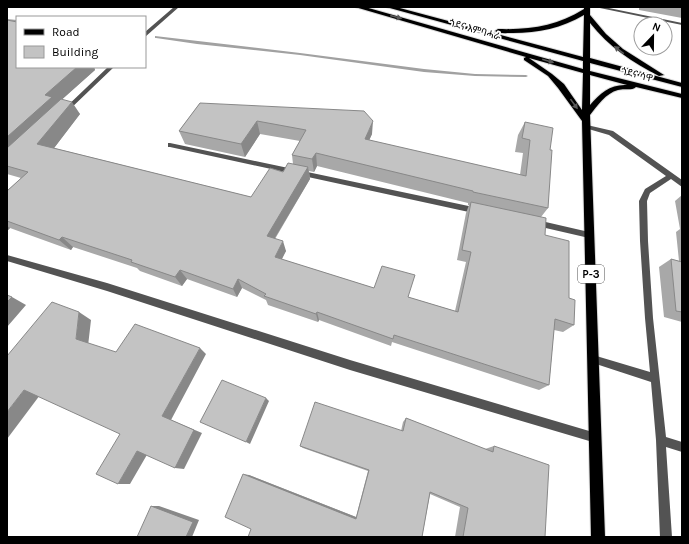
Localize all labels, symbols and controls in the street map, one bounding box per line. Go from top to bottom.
one-way arrow [390,15,402,21]
legend [16,16,146,68]
north arrow [633,16,673,56]
street label: ጎደና እምባሓራ [448,17,502,43]
text: N [650,20,663,35]
text: Road [52,25,80,39]
text: Building [52,45,99,59]
one-way arrow [614,46,625,54]
one-way arrow [542,58,554,64]
street label: ጎደና ሳዋ [620,65,654,85]
one-way arrow [570,99,578,110]
road number: P-3 [578,265,604,283]

